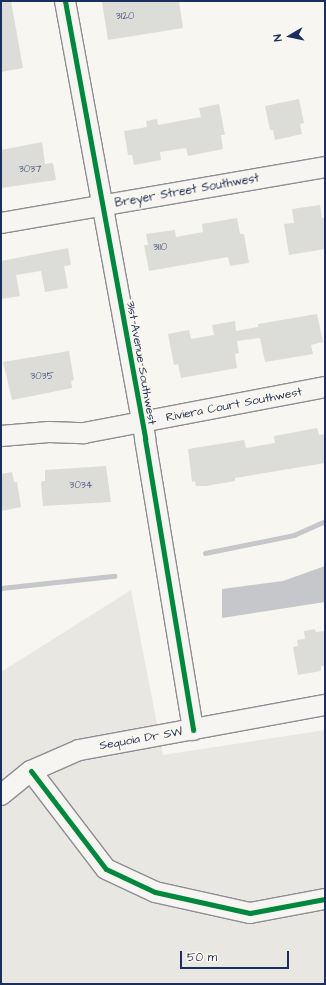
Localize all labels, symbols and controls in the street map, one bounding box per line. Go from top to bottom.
house number: 3120 [116,11,134,23]
north arrow [270,16,310,56]
text: N [270,33,286,43]
house number: 3037 [19,164,41,176]
street label: Breyer Street Southwest [114,171,260,211]
house number: 3110 [153,242,167,254]
street label: 31st Avenue Southwest [123,300,159,426]
house number: 3035 [30,371,54,383]
street label: Riviera Court Southwest [165,385,303,425]
house number: 3034 [69,480,93,492]
street label: Sequoia Dr SW [98,725,184,753]
scale bar [182,943,291,969]
text: 50 m [187,949,217,966]

